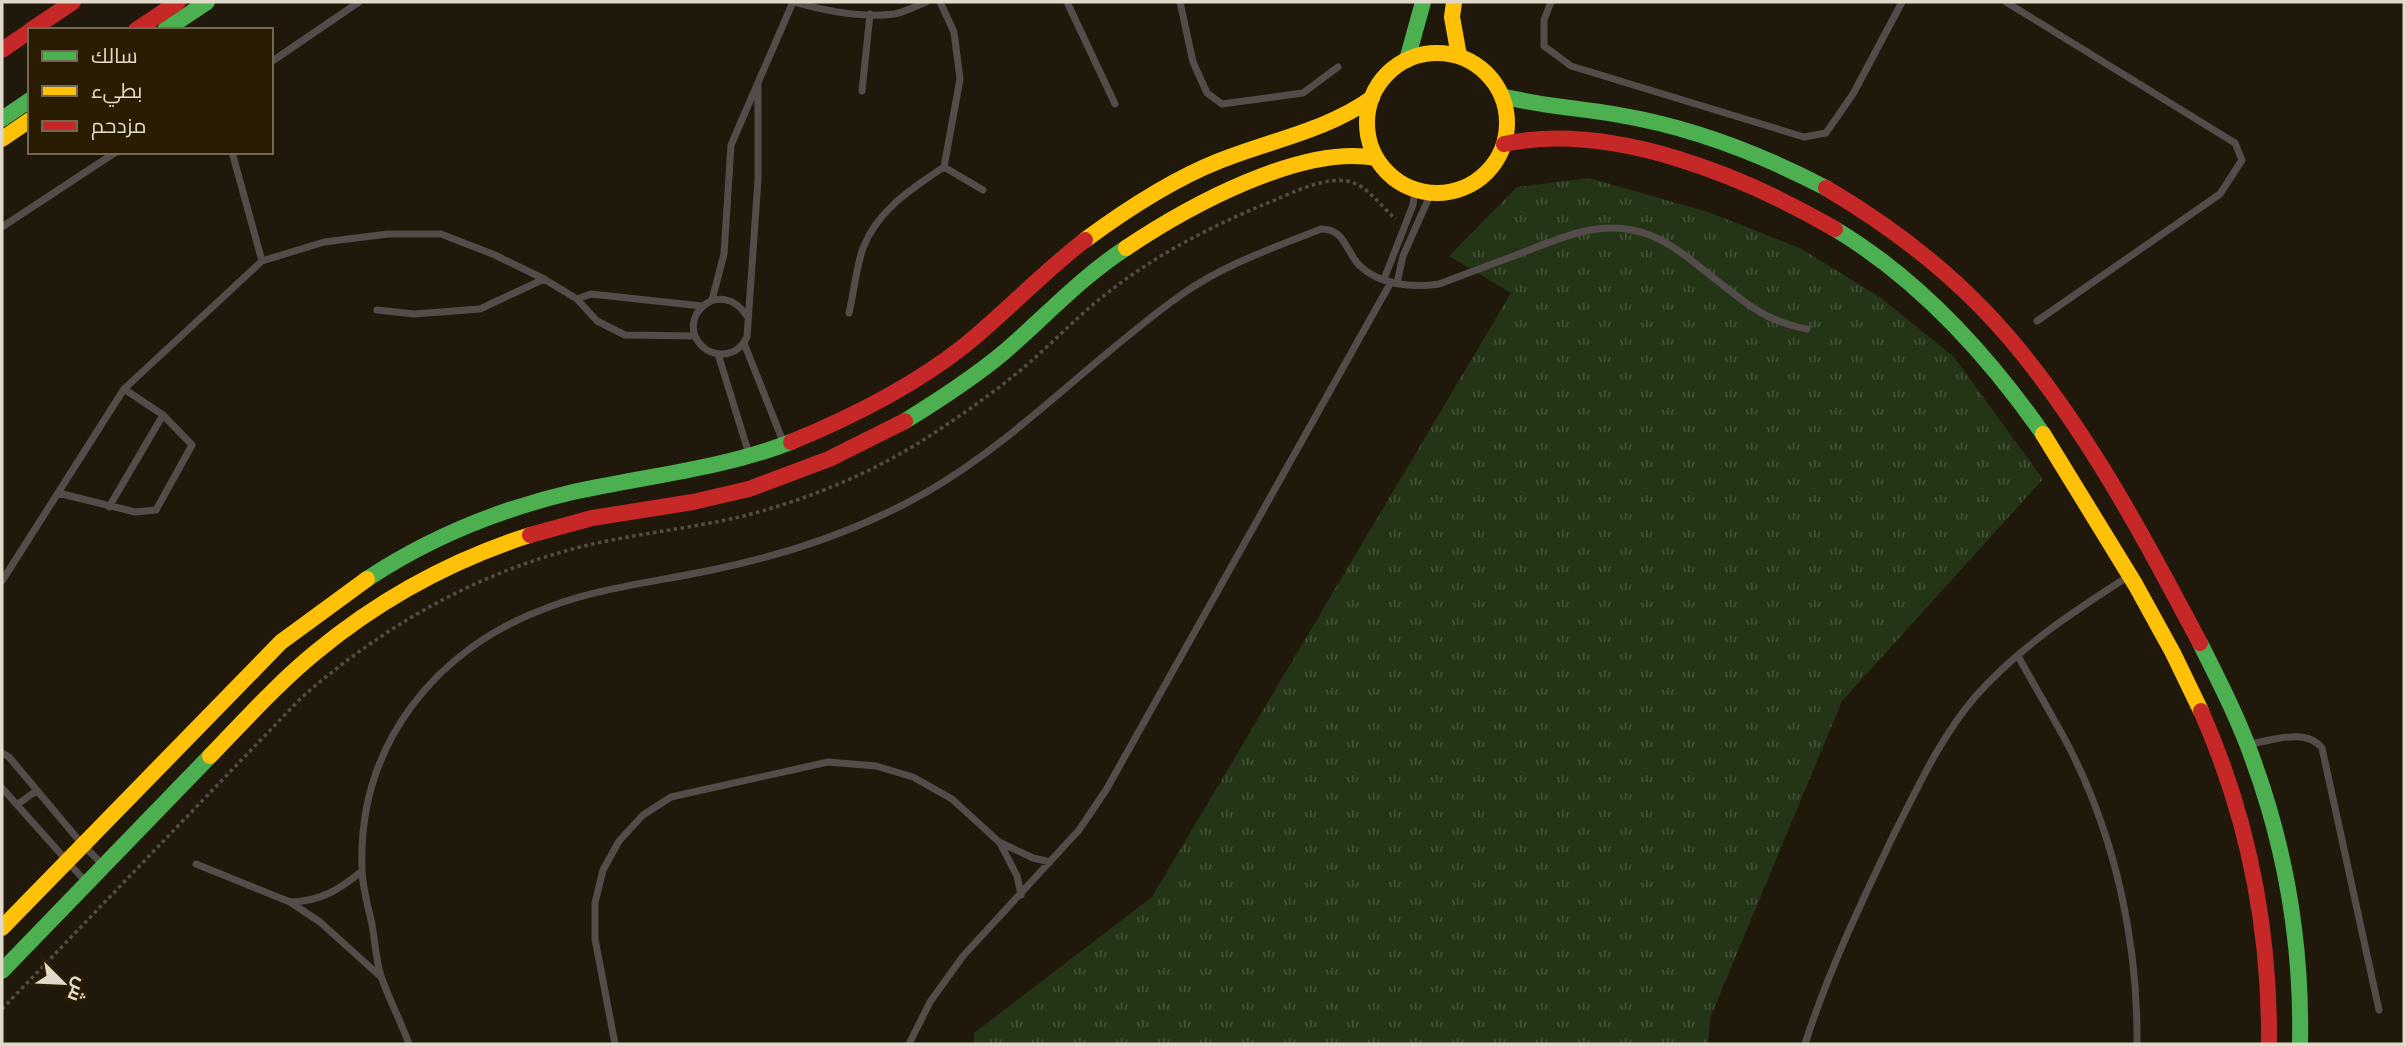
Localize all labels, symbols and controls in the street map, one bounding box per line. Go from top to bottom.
legend [28,28,273,154]
text: سالك [91,44,138,69]
text: بطيء [91,79,142,107]
text: مزدحم [91,114,146,140]
north arrow [28,948,98,1018]
text: ش [63,974,93,1005]

